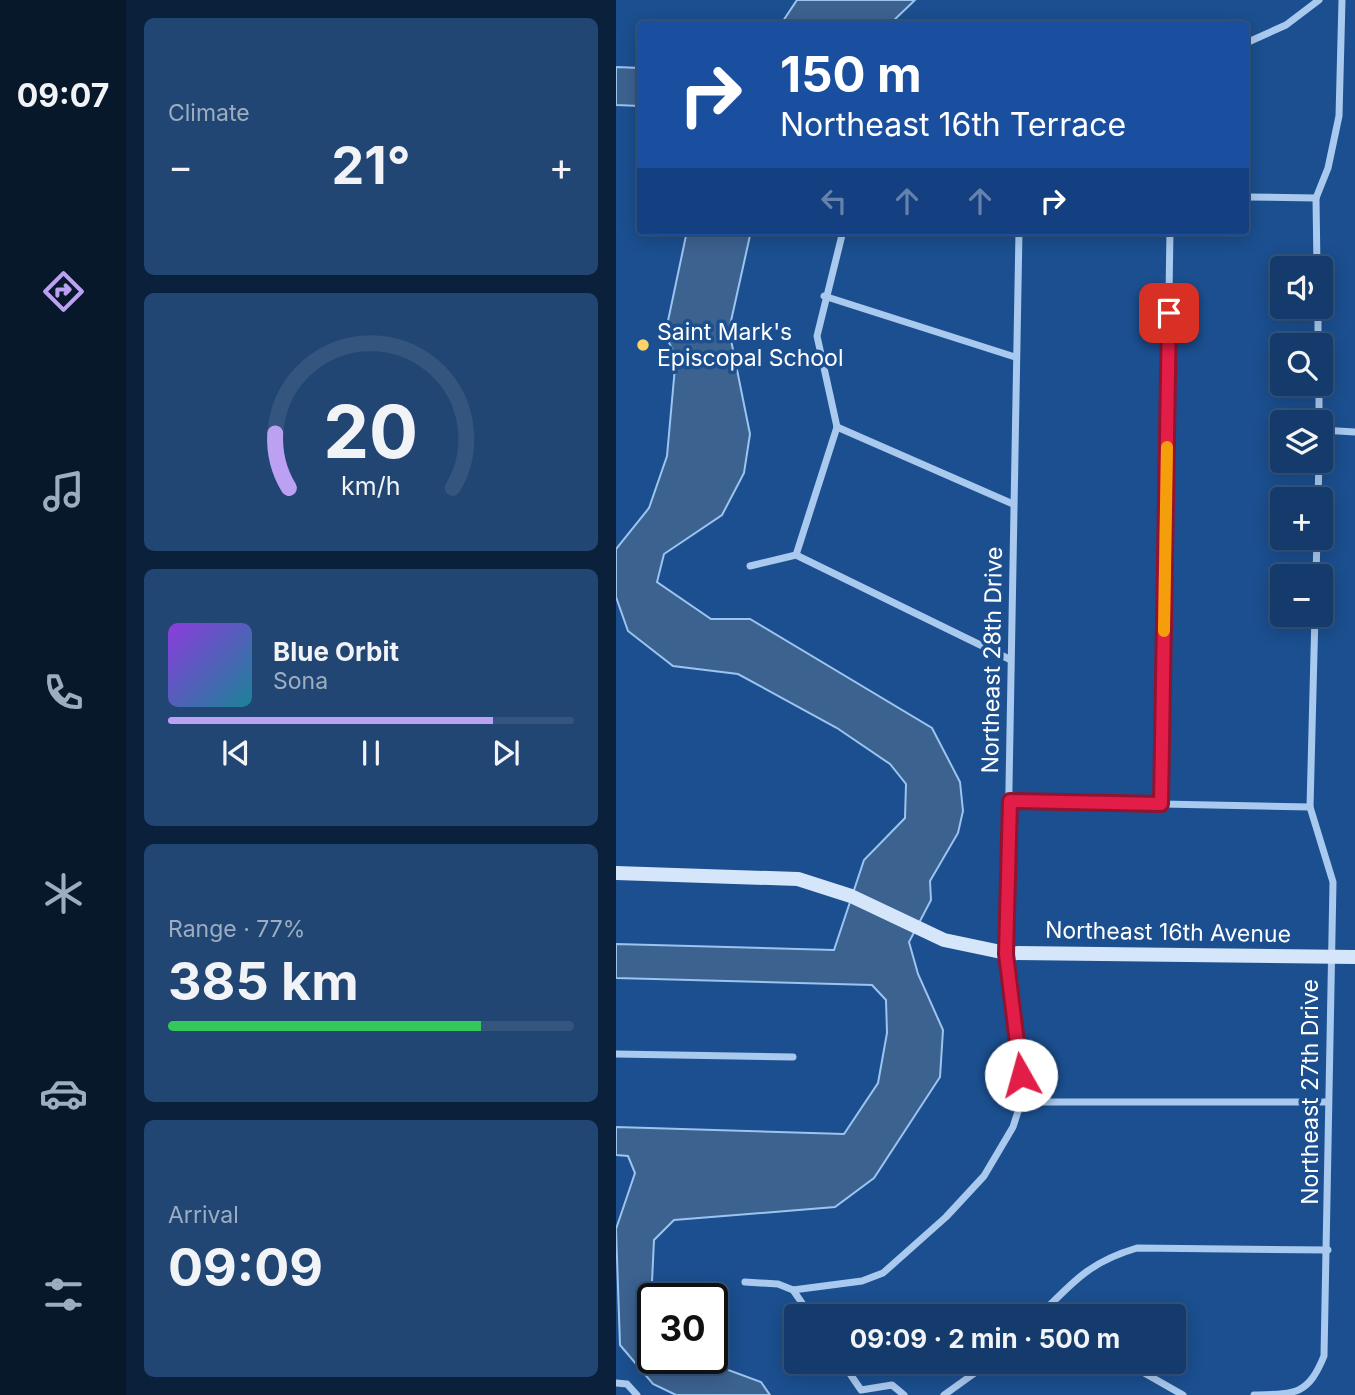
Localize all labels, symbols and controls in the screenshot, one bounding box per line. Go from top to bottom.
text: 150 m [780,45,922,104]
icon: right [665,49,756,140]
text: 09:07 [17,76,109,115]
text: Climate [168,99,250,127]
text: Northeast 16th Terrace [780,105,1126,144]
text: 21° [331,134,411,197]
text: − [168,143,193,189]
text: + [549,143,574,189]
icon: left [815,182,853,220]
icon: ahead [888,182,926,220]
icon: ahead [961,182,999,220]
icon: right [1034,182,1072,220]
map controls [1270,256,1333,627]
button: sound [1270,256,1333,319]
icon: directions [39,267,88,316]
pin [1139,283,1199,343]
icon: arrive [1150,294,1188,332]
place label: Saint Mark's Episcopal School [657,318,843,372]
button: search [1270,333,1333,396]
marker: Saint Mark's Episcopal School [635,337,651,353]
text: 20 [324,388,418,477]
button: layers [1270,410,1333,473]
icon: music [39,467,88,516]
text: km/h [341,471,401,501]
button: + [1270,487,1333,550]
street label: Northeast 28th Drive [976,546,1008,774]
button: − [1270,564,1333,627]
text: Blue Orbit [273,636,399,667]
text: Sona [273,667,328,695]
icon: phone [39,668,88,717]
icon: previous [217,734,255,772]
icon: pause [352,734,390,772]
icon: next [487,734,525,772]
icon: climate [39,869,88,918]
text: Range · 77% [168,915,305,943]
street label: Northeast 16th Avenue [1045,916,1291,948]
text: 385 km [168,950,359,1013]
street label: Northeast 27th Drive [1296,979,1324,1205]
position arrow [984,1038,1058,1112]
icon: car [39,1069,88,1118]
text: Arrival [168,1201,239,1229]
text: 09:09 [168,1236,323,1299]
icon: filters [39,1270,88,1319]
speed limit sign: 30 [637,1283,728,1374]
text: 09:09 · 2 min · 500 m [850,1323,1120,1354]

